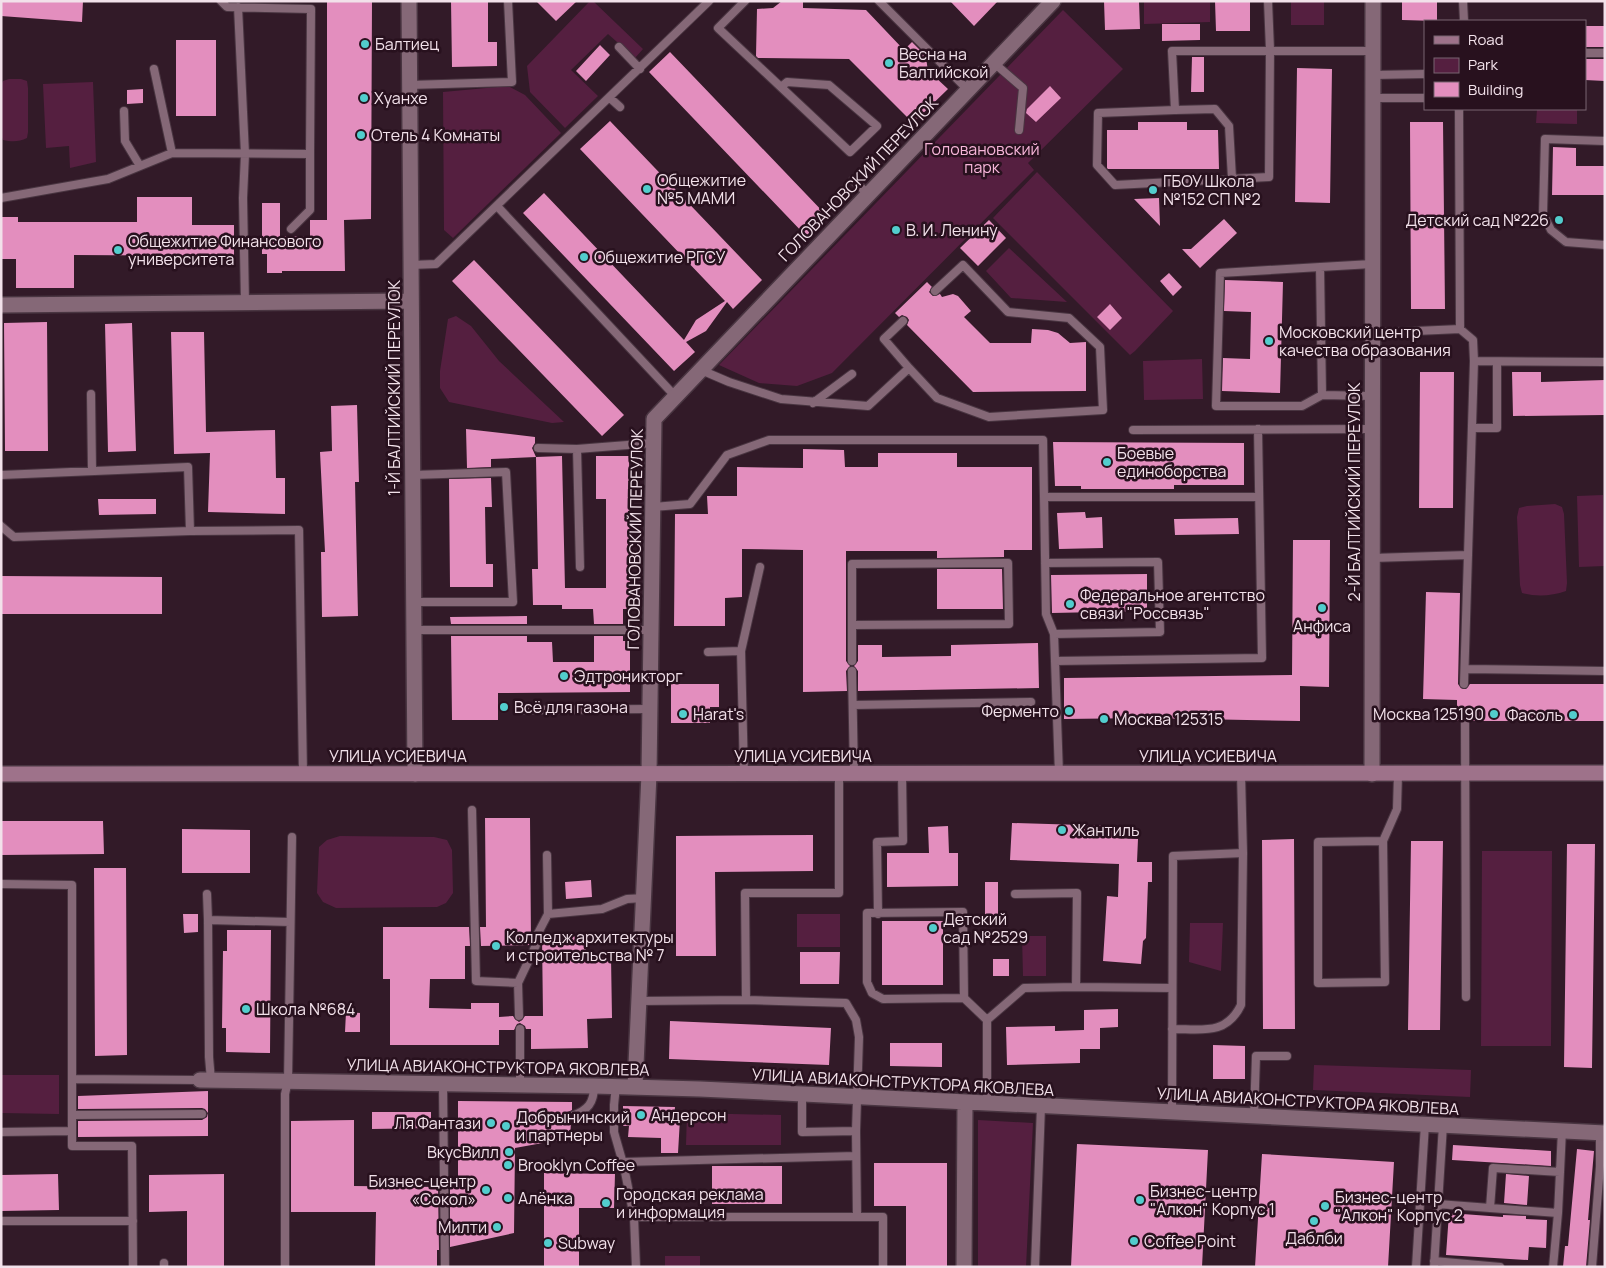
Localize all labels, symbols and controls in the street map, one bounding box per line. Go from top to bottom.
legend [1424,20,1586,110]
text: Road [1468,29,1504,50]
place label: Балтиец [375,33,439,55]
marker: Балтиец [359,38,371,50]
place label: Весна на Балтийской [899,43,988,83]
text: Park [1468,54,1498,75]
marker: Весна на Балтийской [883,57,895,69]
text: Building [1468,79,1523,100]
place label: Хуанхе [374,87,428,109]
marker: Хуанхе [358,92,370,104]
street label: ГОЛОВАНОВСКИЙ ПЕРЕУЛОК [773,92,943,266]
place label: Отель 4 Комнаты [371,124,500,146]
marker: Отель 4 Комнаты [355,129,367,141]
park label: Головановский парк [924,138,1040,178]
place label: Общежитие №5 МАМИ [657,169,746,209]
place label: ГБОУ Школа №152 СП №2 [1163,170,1261,210]
marker: Общежитие №5 МАМИ [641,183,653,195]
marker: ГБОУ Школа №152 СП №2 [1147,184,1159,196]
place label: Детский сад №226 [1405,209,1549,231]
marker: Детский сад №226 [1553,214,1565,226]
place label: В. И. Ленину [906,219,998,241]
marker: В. И. Ленину [890,224,902,236]
place label: Общежитие Финансового университета [128,230,321,270]
marker: Общежитие Финансового университета [112,244,124,256]
place label: Общежитие РГСУ [594,246,725,268]
marker: Общежитие РГСУ [578,251,590,263]
street label: 1-Й БАЛТИЙСКИЙ ПЕРЕУЛОК [383,280,405,496]
place label: Московский центр качества образования [1279,321,1451,361]
marker: Московский центр качества образования [1263,335,1275,347]
street label: 2-Й БАЛТИЙСКИЙ ПЕРЕУЛОК [1343,382,1365,601]
street label: ГОЛОВАНОВСКИЙ ПЕРЕУЛОК [622,428,648,650]
place label: Боевые единоборства [1117,442,1226,482]
marker: Боевые единоборства [1101,456,1113,468]
place label: Федеральное агентство связи "Россвязь" [1080,584,1265,624]
marker: Федеральное агентство связи "Россвязь" [1064,598,1076,610]
marker: Анфиса [1316,602,1328,614]
place label: Анфиса [1293,615,1351,637]
place label: Эдтроникторг [574,665,683,687]
marker: Эдтроникторг [558,670,570,682]
place label: Всё для газона [514,696,628,718]
place label: Ферменто [982,700,1059,722]
marker: Всё для газона [498,701,510,713]
place label: Harat's [693,703,744,725]
place label: Москва 125190 [1373,703,1484,725]
place label: Фасоль [1507,704,1563,726]
marker: Ферменто [1063,705,1075,717]
marker: Harat's [677,708,689,720]
place label: Москва 125315 [1114,708,1223,730]
marker: Москва 125190 [1488,708,1500,720]
marker: Фасоль [1567,709,1579,721]
marker: Москва 125315 [1098,713,1110,725]
street label: УЛИЦА УСИЕВИЧА [329,745,467,767]
street label: УЛИЦА УСИЕВИЧА [734,745,872,767]
street label: УЛИЦА УСИЕВИЧА [1139,745,1277,767]
place label: Жантиль [1072,819,1140,841]
marker: Жантиль [1056,824,1068,836]
place label: Детский сад №2529 [943,908,1028,948]
marker: Детский сад №2529 [927,922,939,934]
place label: Колледж архитектуры и строительства № 7 [506,926,674,966]
marker: Колледж архитектуры и строительства № 7 [490,940,502,952]
place label: Школа №684 [256,998,355,1020]
marker: Школа №684 [240,1003,252,1015]
street label: УЛИЦА АВИАКОНСТРУКТОРА ЯКОВЛЕВА [346,1053,650,1081]
street label: УЛИЦА АВИАКОНСТРУКТОРА ЯКОВЛЕВА [751,1063,1055,1101]
street label: УЛИЦА АВИАКОНСТРУКТОРА ЯКОВЛЕВА [1156,1082,1460,1120]
place label: Андерсон [651,1104,727,1126]
place label: Добрынинский и партнеры [516,1106,630,1146]
marker: Андерсон [635,1109,647,1121]
place label: Ля Фантази [394,1112,481,1134]
marker: Ля Фантази [485,1117,497,1129]
marker: Добрынинский и партнеры [500,1120,512,1132]
place label: ВкусВилл [427,1141,499,1163]
marker: ВкусВилл [503,1146,515,1158]
place label: Brooklyn Coffee [518,1154,635,1176]
marker: Brooklyn Coffee [502,1159,514,1171]
place label: Бизнес-центр «Сокол» [368,1170,476,1210]
place label: Бизнес-центр "Алкон" Корпус 1 [1150,1180,1275,1220]
place label: Городская реклама и информация [616,1183,764,1223]
marker: Бизнес-центр «Сокол» [480,1184,492,1196]
place label: Бизнес-центр "Алкон" Корпус 2 [1335,1186,1463,1226]
place label: Алёнка [518,1187,573,1209]
marker: Алёнка [502,1192,514,1204]
marker: Бизнес-центр "Алкон" Корпус 1 [1134,1194,1146,1206]
marker: Городская реклама и информация [600,1197,612,1209]
marker: Бизнес-центр "Алкон" Корпус 2 [1319,1200,1331,1212]
marker: Даблби [1308,1215,1320,1227]
place label: Милти [438,1216,487,1238]
marker: Милти [491,1221,503,1233]
place label: Даблби [1285,1227,1343,1249]
place label: Coffee Point [1144,1230,1236,1252]
place label: Subway [558,1232,616,1254]
marker: Coffee Point [1128,1235,1140,1247]
marker: Subway [542,1237,554,1249]

